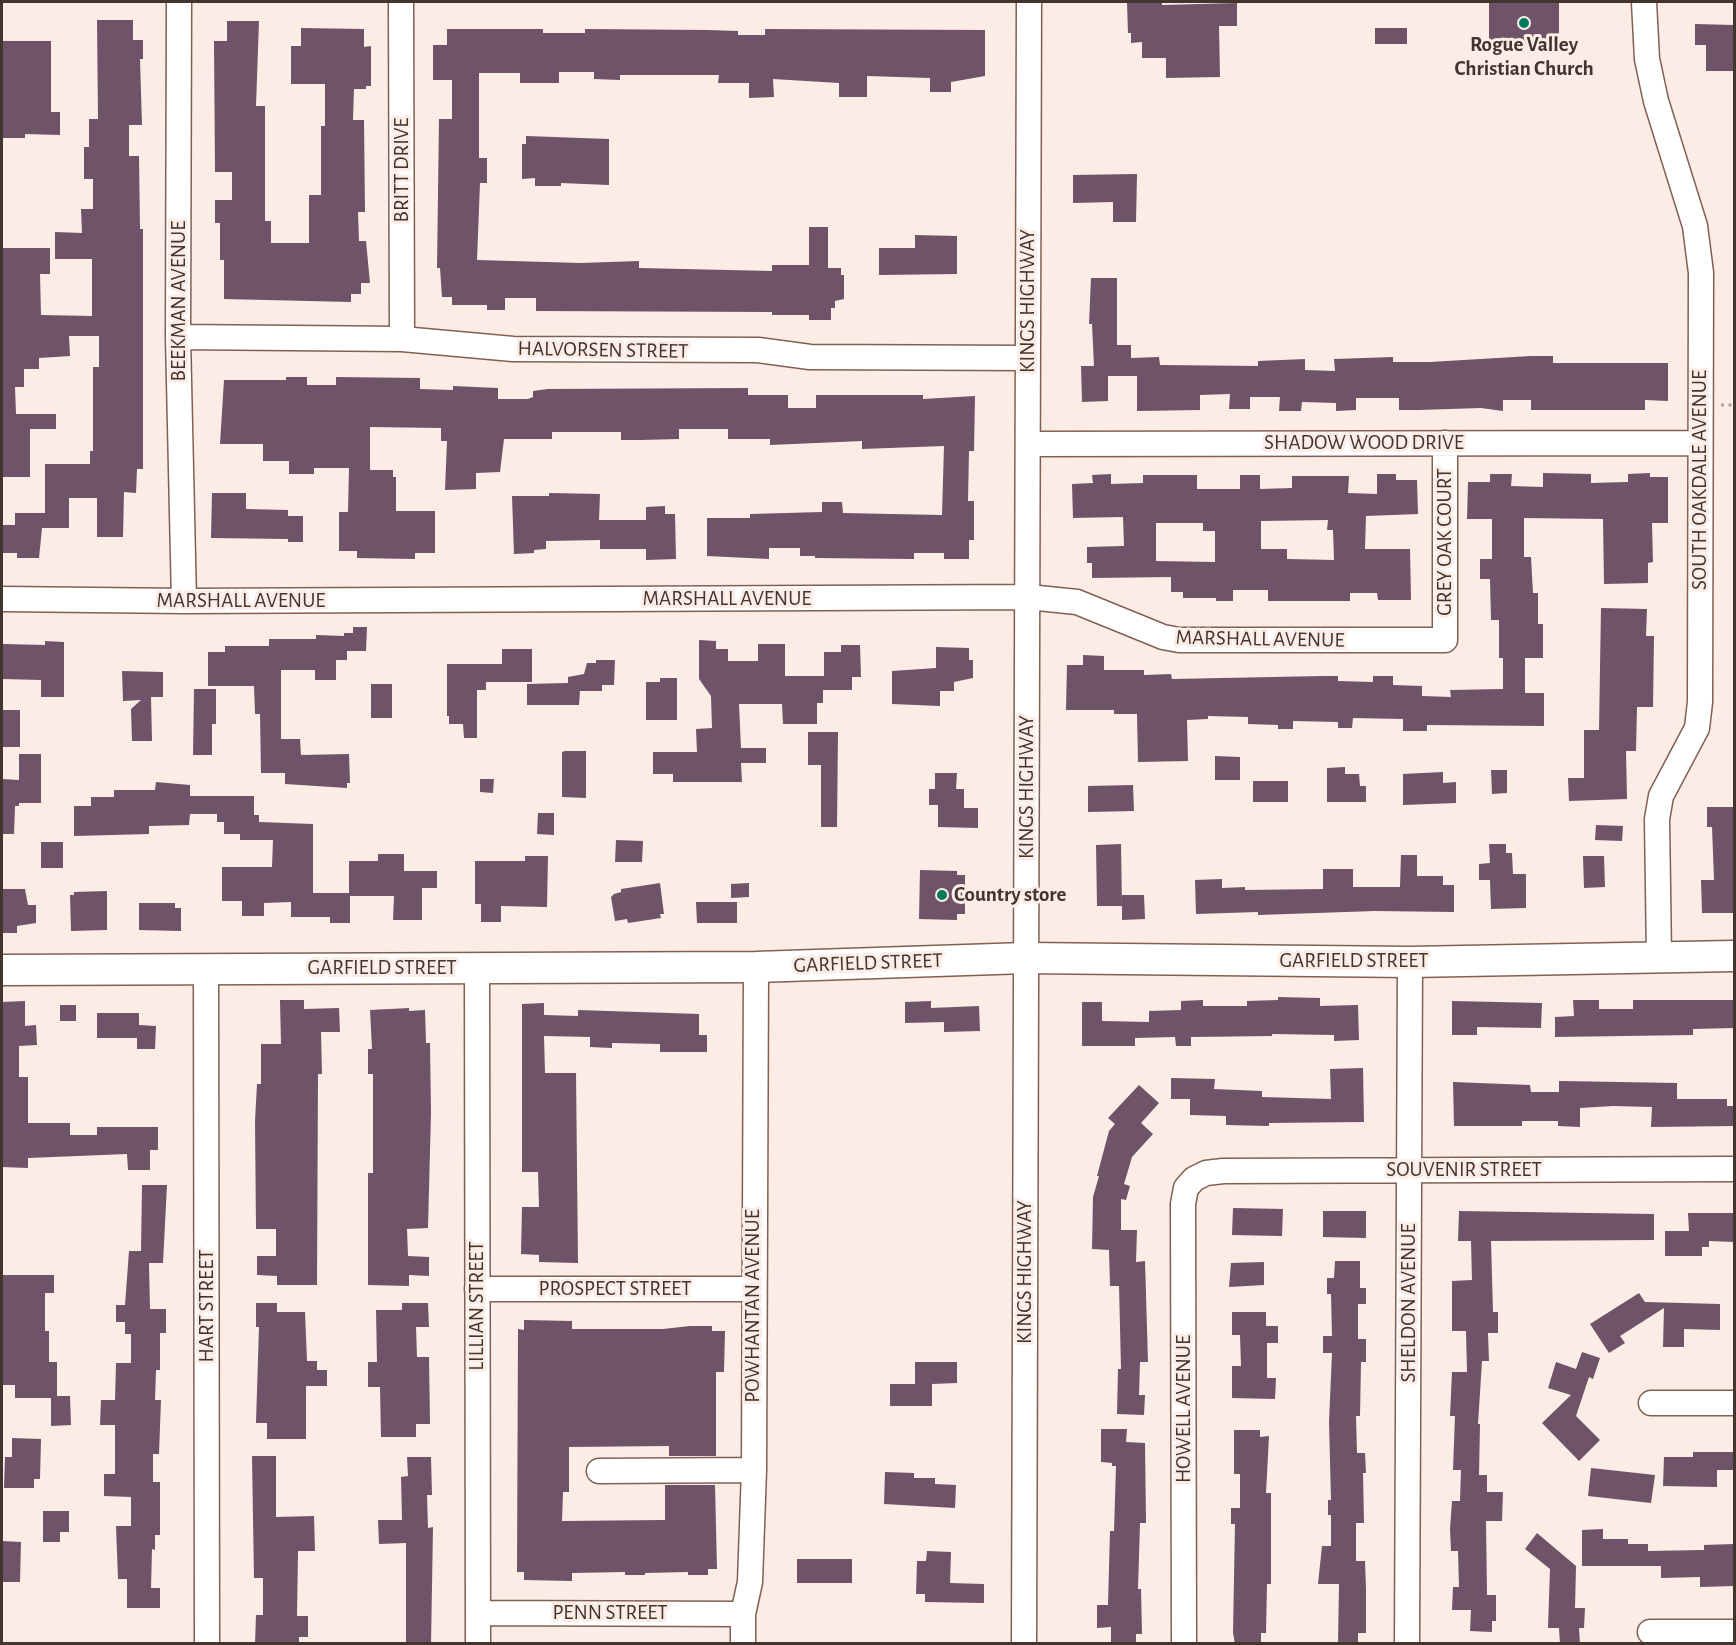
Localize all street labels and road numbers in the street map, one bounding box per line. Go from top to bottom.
street label: BRITT DRIVE [389,118,415,222]
street label: BEEKMAN AVENUE [166,221,192,381]
street label: KINGS HIGHWAY [1015,229,1041,373]
street label: HALVORSEN STREET [518,336,688,364]
street label: SOUTH OAKDALE AVENUE [1687,370,1713,590]
street label: SHADOW WOOD DRIVE [1264,430,1464,456]
street label: GREY OAK COURT [1432,468,1458,616]
street label: MARSHALL AVENUE [643,586,811,612]
street label: MARSHALL AVENUE [157,588,325,614]
street label: MARSHALL AVENUE [1175,625,1345,653]
street label: KINGS HIGHWAY [1014,715,1040,859]
street label: GARFIELD STREET [793,948,943,978]
street label: GARFIELD STREET [1279,948,1429,974]
street label: GARFIELD STREET [307,955,457,981]
street label: SOUVENIR STREET [1386,1157,1542,1183]
street label: KINGS HIGHWAY [1012,1200,1038,1344]
street label: POWHANTAN AVENUE [740,1209,766,1403]
street label: SHELDON AVENUE [1396,1223,1422,1383]
street label: LILLIAN STREET [464,1241,490,1371]
street label: HART STREET [194,1249,220,1363]
street label: PROSPECT STREET [538,1276,692,1302]
street label: HOWELL AVENUE [1171,1335,1197,1483]
street label: PENN STREET [552,1600,668,1626]

